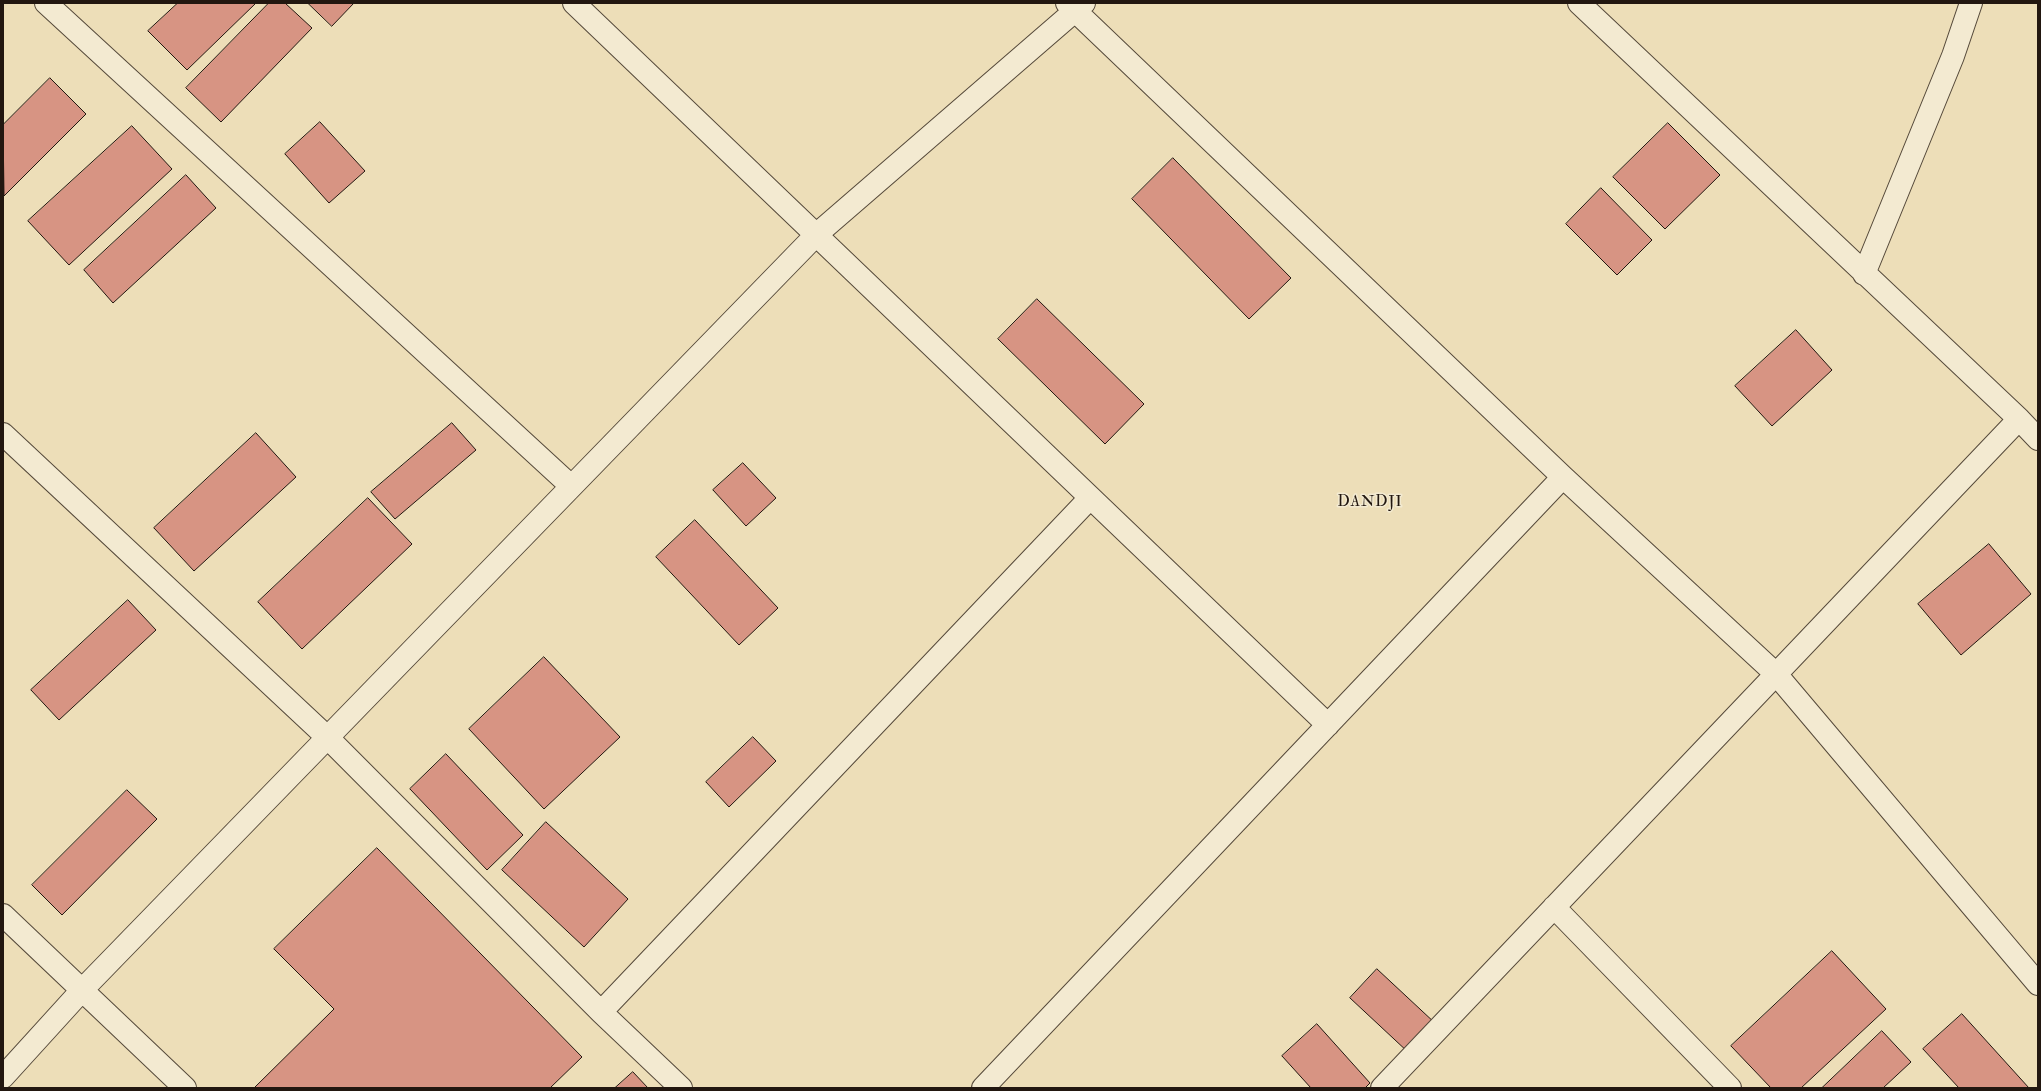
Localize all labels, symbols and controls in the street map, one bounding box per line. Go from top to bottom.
district label: DANDJI [1337,494,1403,512]

